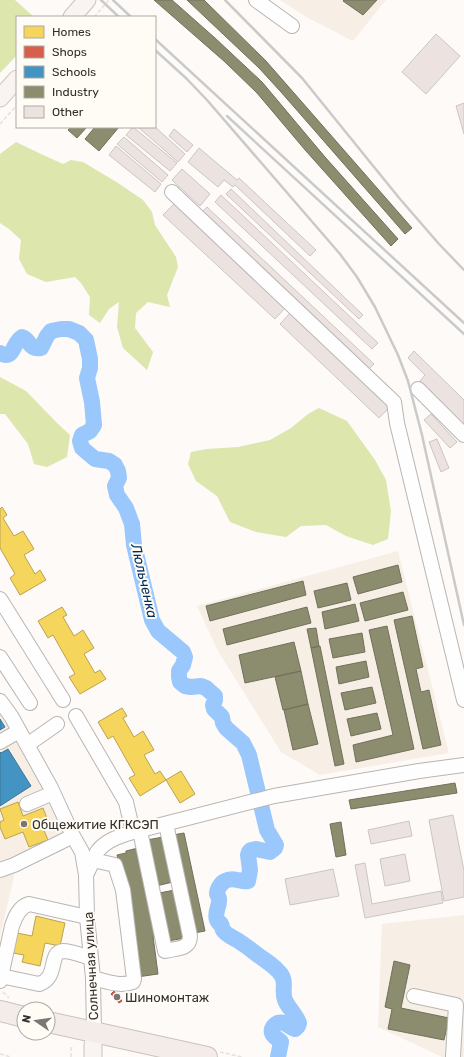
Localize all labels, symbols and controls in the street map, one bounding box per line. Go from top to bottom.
legend [16,16,156,128]
text: Homes [52,25,91,39]
text: Shops [52,45,87,59]
text: Schools [52,65,96,79]
text: Industry [52,85,99,99]
text: Other [52,105,84,119]
water label: Люльченка [127,541,161,620]
place label: Общежитие КГКСЭП [32,817,159,832]
marker: Общежитие КГКСЭП [19,819,29,829]
street label: Солнечная улица [81,911,101,1021]
place label: Шиномонтаж [125,990,210,1005]
marker: Шиномонтаж [112,992,122,1002]
north arrow [16,1001,56,1041]
text: N [20,1013,34,1024]

